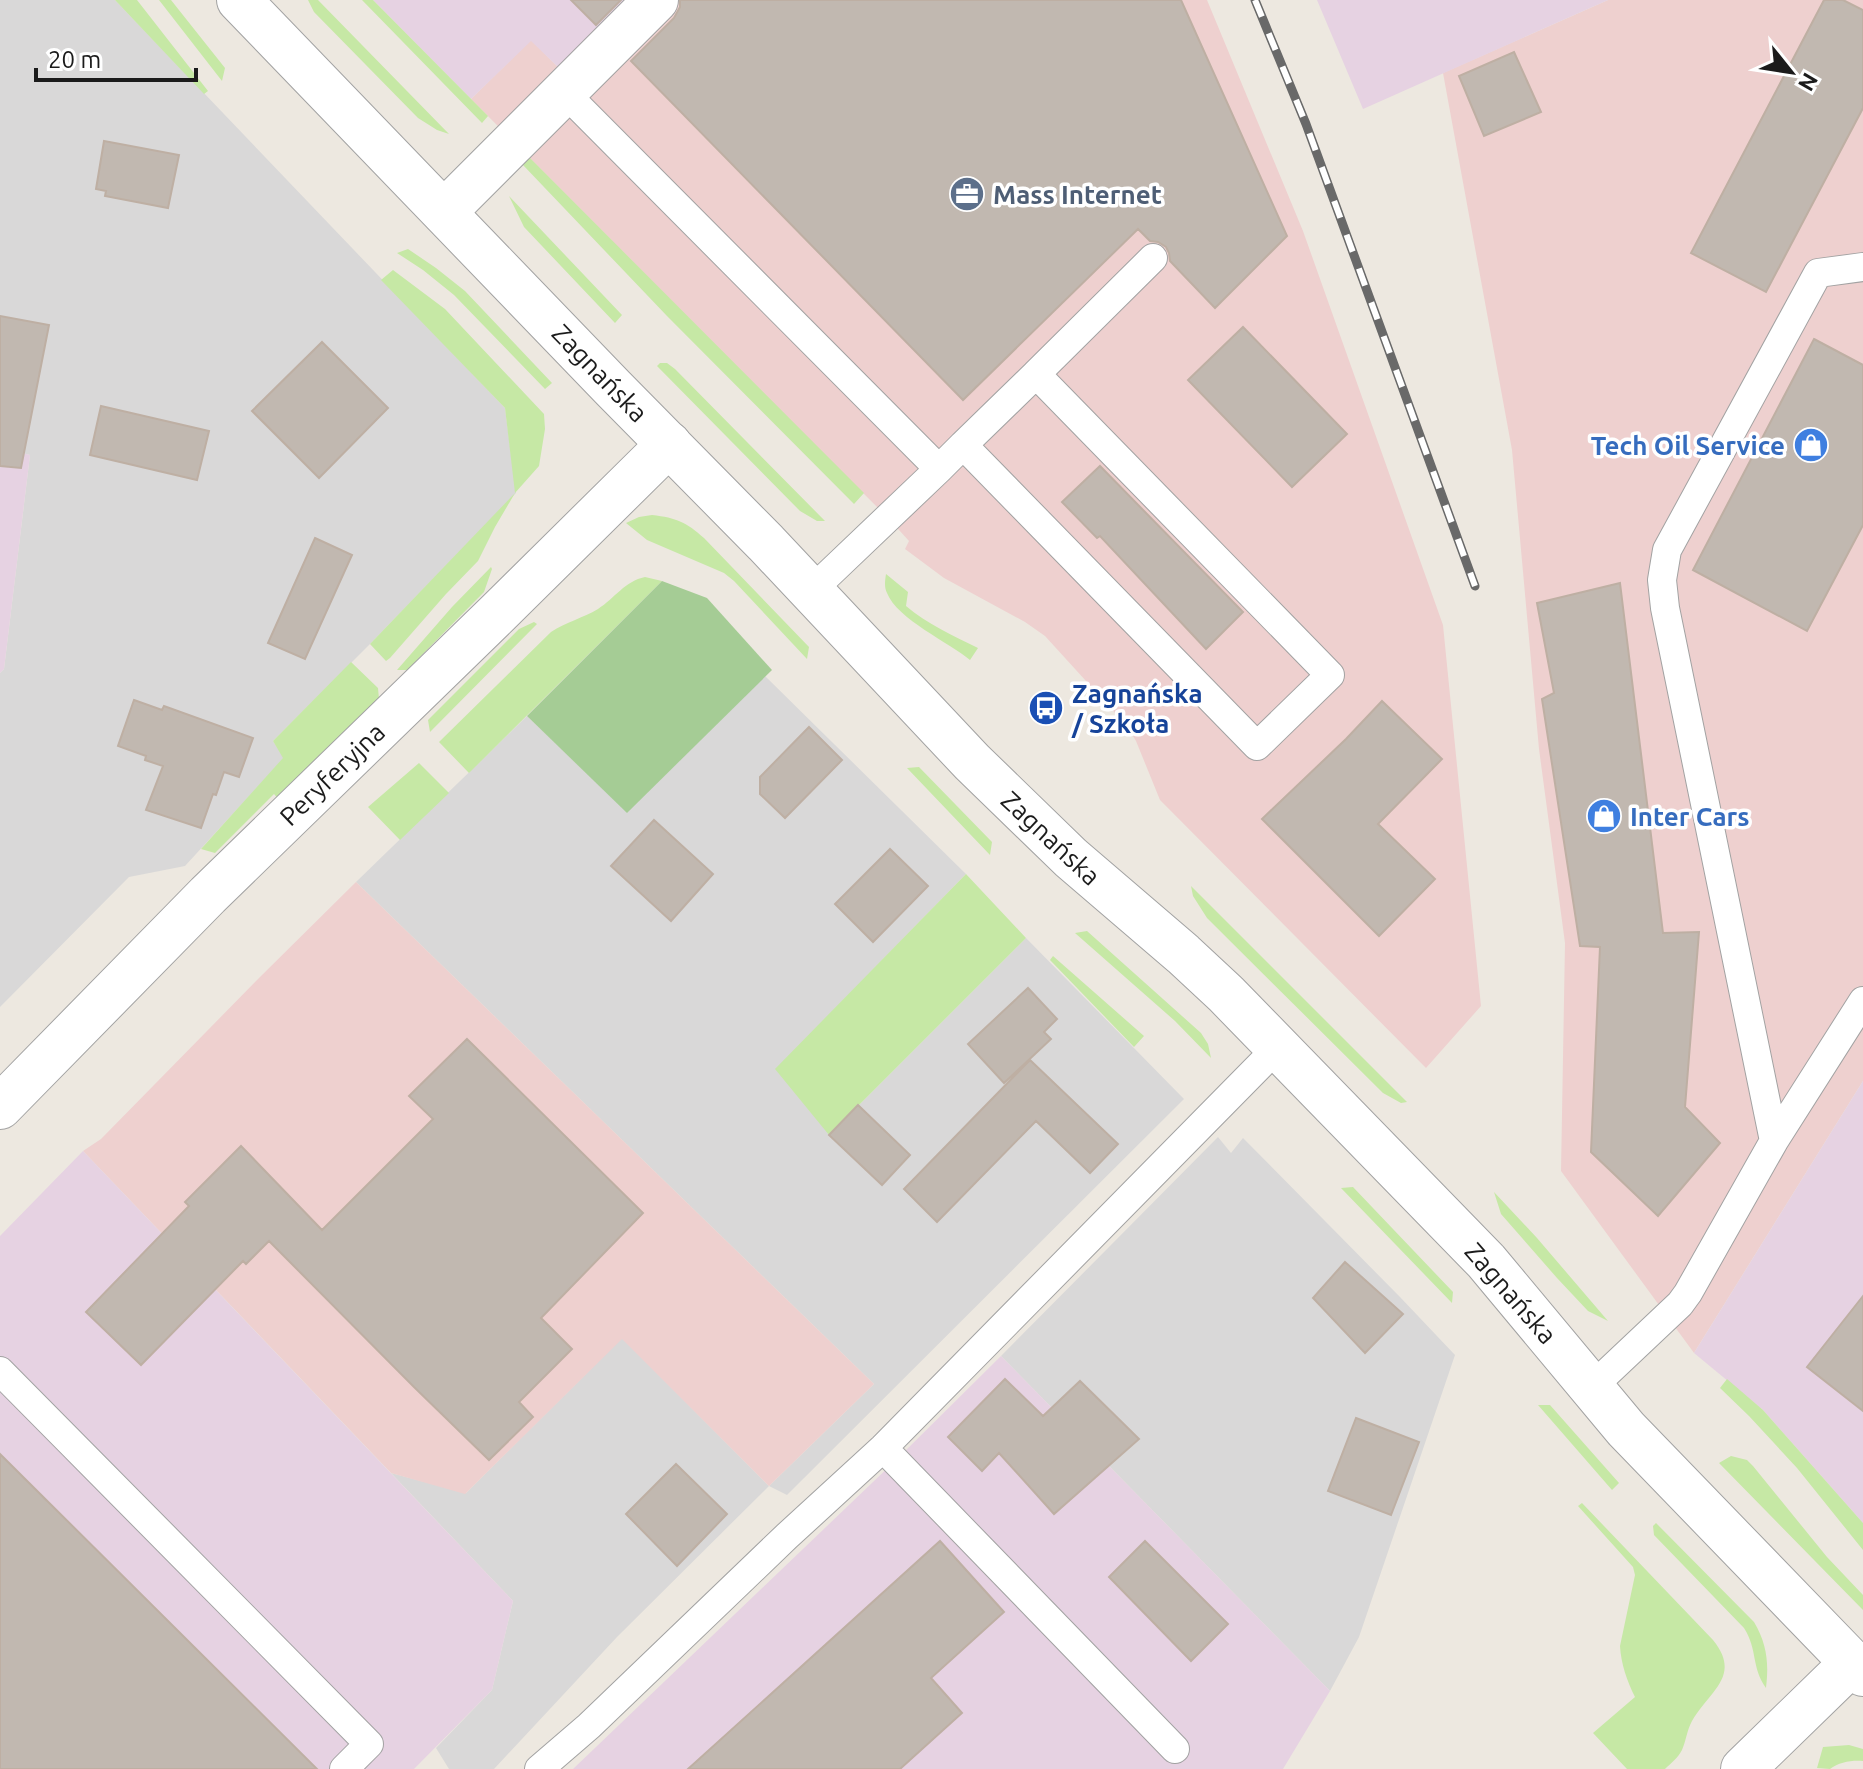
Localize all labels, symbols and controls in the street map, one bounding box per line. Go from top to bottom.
scale bar [36,32,196,82]
north arrow [1751,32,1831,112]
text: 20 m [48,46,101,73]
text: N [1794,69,1824,96]
office icon: Mass Internet [948,175,986,213]
place label: Mass Internet [993,180,1162,209]
street label: Zagnańska [547,318,653,428]
shop icon: Tech Oil Service [1792,426,1830,464]
place label: Tech Oil Service [1591,431,1785,460]
place label: Zagnańska / Szkoła [1071,679,1203,738]
bus stop icon: Zagnańska / Szkoła [1027,689,1065,727]
street label: Peryferyjna [274,717,390,831]
street label: Zagnańska [996,785,1106,891]
shop icon: Inter Cars [1585,797,1623,835]
place label: Inter Cars [1630,802,1750,831]
street label: Zagnańska [1459,1237,1563,1349]

